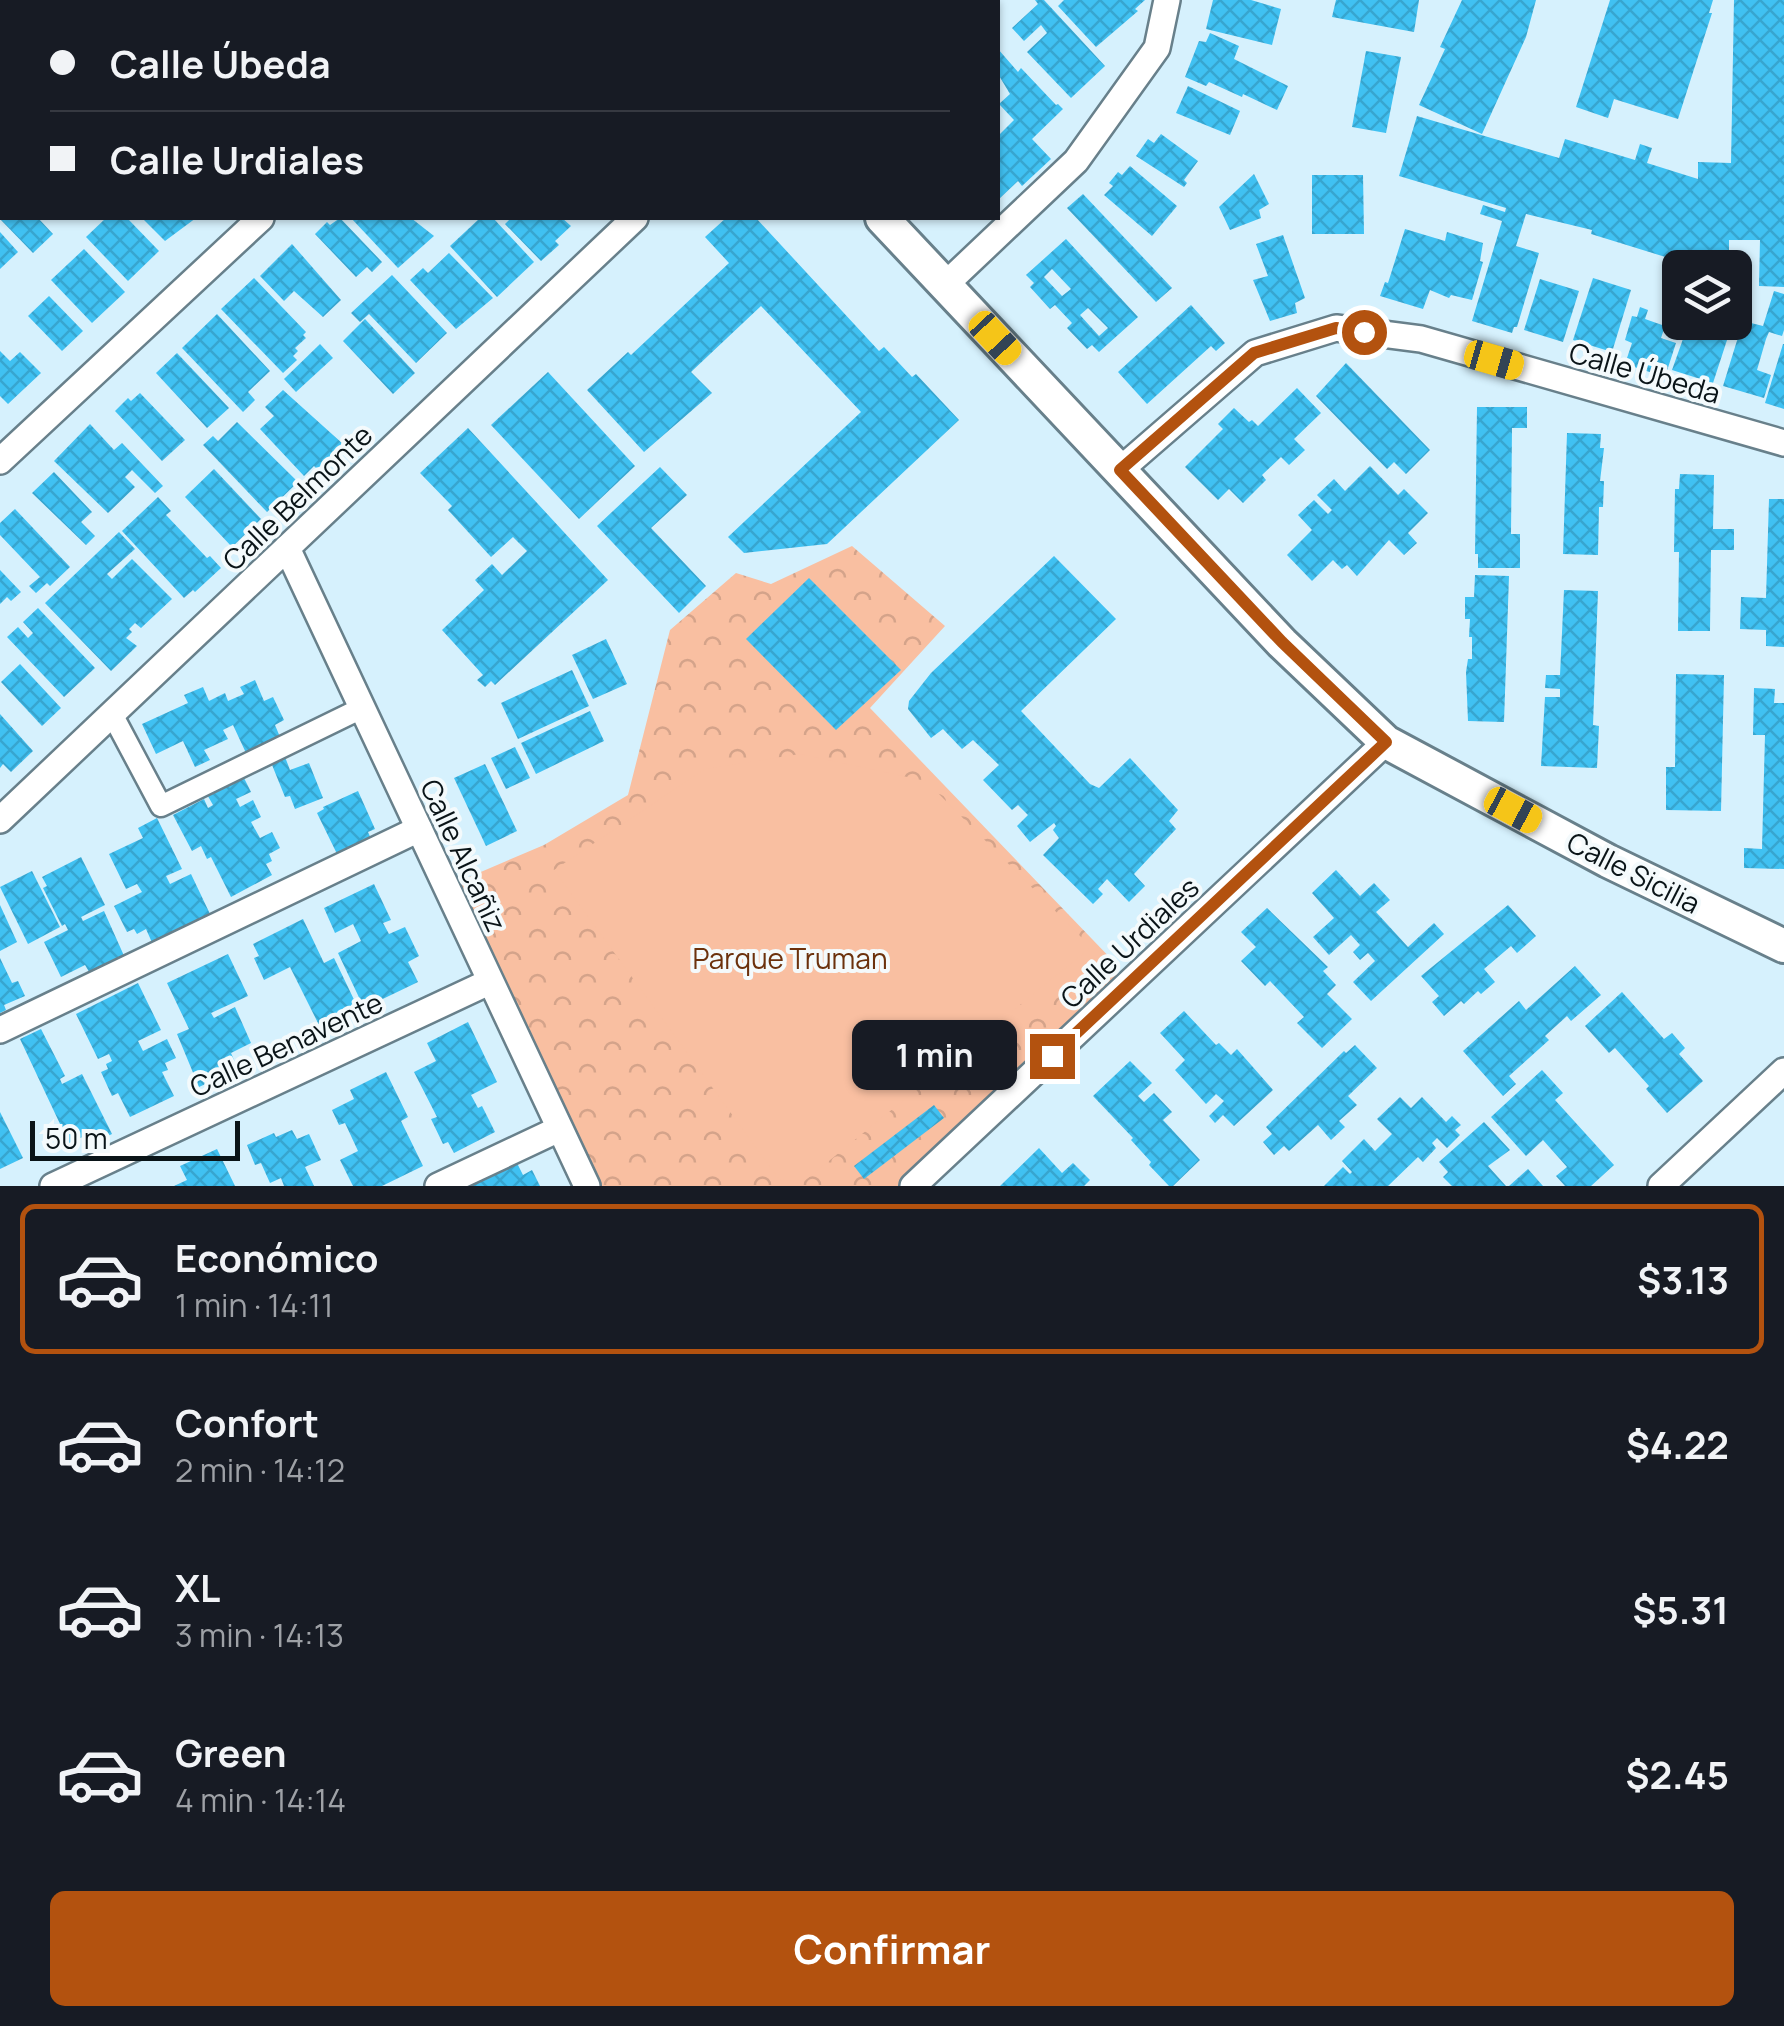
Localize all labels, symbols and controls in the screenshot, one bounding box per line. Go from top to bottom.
text: Calle Úbeda [110,37,331,89]
text: Calle Urdiales [110,133,364,185]
map controls [1662,250,1752,340]
button: layers [1662,250,1752,340]
car [964,306,1026,370]
route start [1342,310,1387,355]
street label: Calle Úbeda [1565,332,1725,412]
car [1461,337,1527,383]
street label: Calle Belmonte [214,416,380,578]
street label: Calle Alcañiz [412,773,516,937]
car [1479,783,1547,837]
street label: Calle Sicilia [1561,822,1707,922]
street label: Calle Urdiales [1052,868,1206,1016]
park label: Parque Truman [692,939,888,977]
street label: Calle Benavente [183,983,389,1105]
callout: 1 min [852,1021,1017,1091]
text: 1 min [895,1033,974,1077]
route end [1030,1034,1075,1079]
scale bar [30,1116,240,1160]
text: 50 m [45,1119,108,1157]
text: Económico [175,1231,379,1283]
icon: car [55,1234,145,1324]
text: $3.13 [1637,1253,1729,1305]
text: 1 min · 14:11 [175,1283,333,1327]
text: Confort [175,1396,319,1448]
icon: car [55,1399,145,1489]
text: $4.22 [1626,1418,1729,1470]
text: 2 min · 14:12 [175,1448,345,1492]
text: XL [175,1561,220,1613]
icon: car [55,1564,145,1654]
text: $5.31 [1633,1583,1729,1635]
text: 3 min · 14:13 [175,1613,344,1657]
text: Green [175,1726,287,1778]
icon: car [55,1729,145,1819]
text: $2.45 [1626,1748,1729,1800]
text: 4 min · 14:14 [175,1778,346,1822]
button: Confirmar [50,1891,1734,2006]

